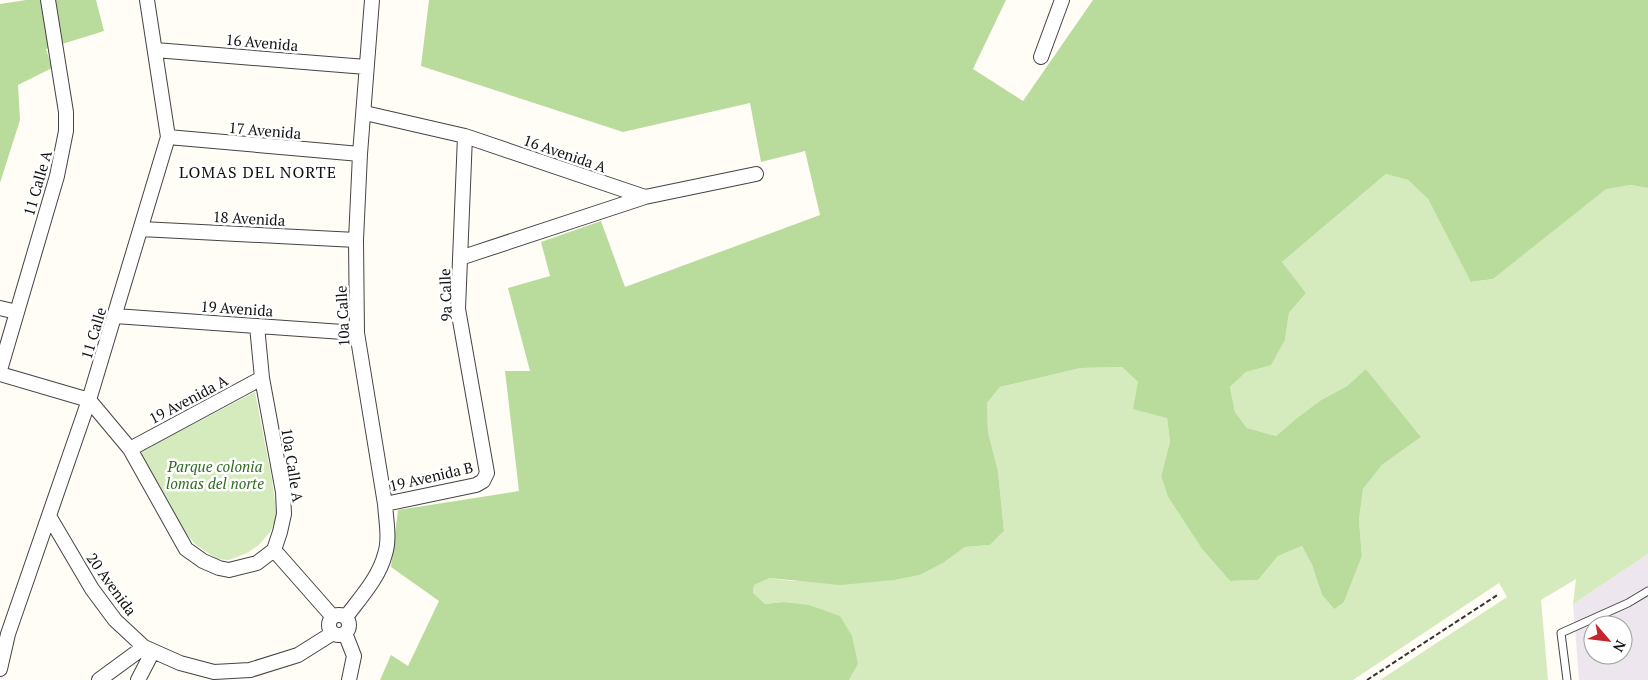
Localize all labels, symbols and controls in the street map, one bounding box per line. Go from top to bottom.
street label: 16 Avenida [225,29,300,55]
street label: 17 Avenida [228,117,303,143]
street label: 16 Avenida A [521,129,610,177]
street label: 11 Calle A [18,147,56,218]
district label: LOMAS DEL NORTE [179,161,337,183]
street label: 18 Avenida [212,206,286,230]
street label: 9a Calle [434,268,456,322]
street label: 10a Calle [330,285,354,347]
street label: 19 Avenida [200,295,274,321]
street label: 11 Calle [76,305,110,361]
street label: 19 Avenida A [145,370,231,428]
street label: 10a Calle A [277,427,309,504]
park label: Parque colonia lomas del norte [166,456,264,493]
street label: 19 Avenida B [387,457,475,495]
street label: 20 Avenida [83,549,142,620]
north arrow [1583,615,1633,665]
text: N [1609,637,1631,656]

